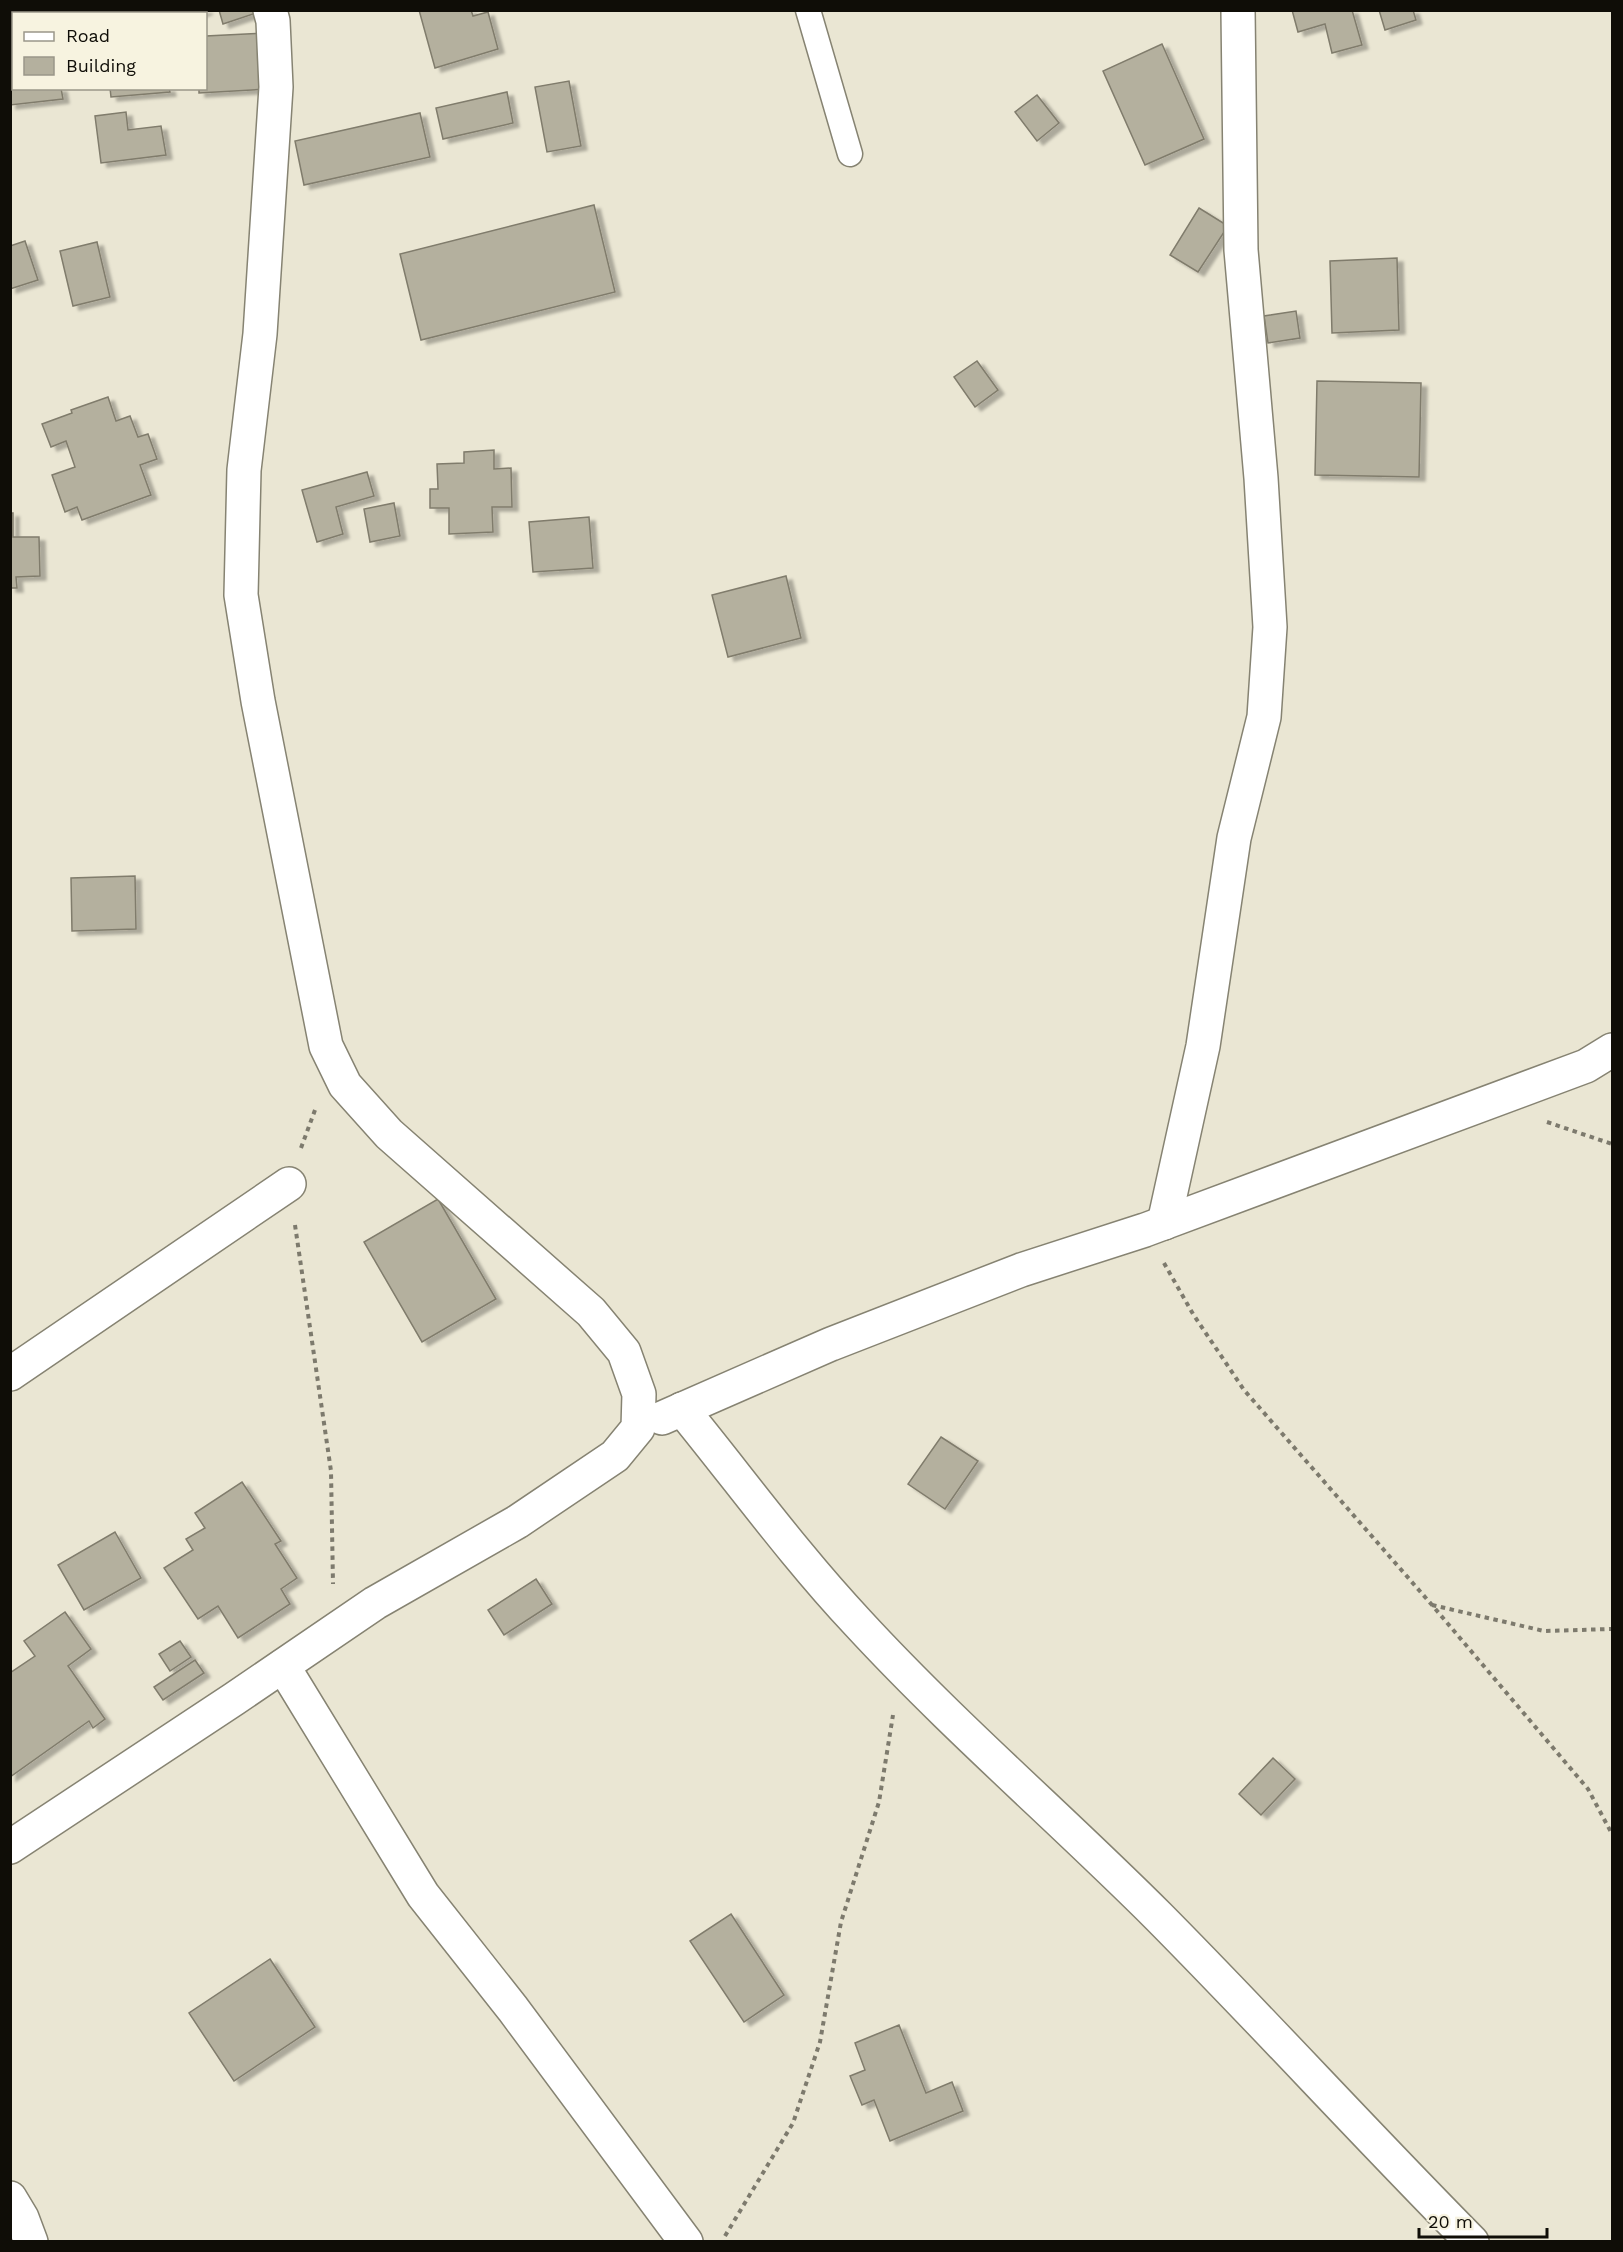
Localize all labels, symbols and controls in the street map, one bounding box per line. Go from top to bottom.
legend [12,12,207,90]
text: Road [66,25,110,46]
text: Building [66,55,136,76]
scale bar [1419,2201,1546,2239]
text: 20 m [1428,2211,1473,2232]

